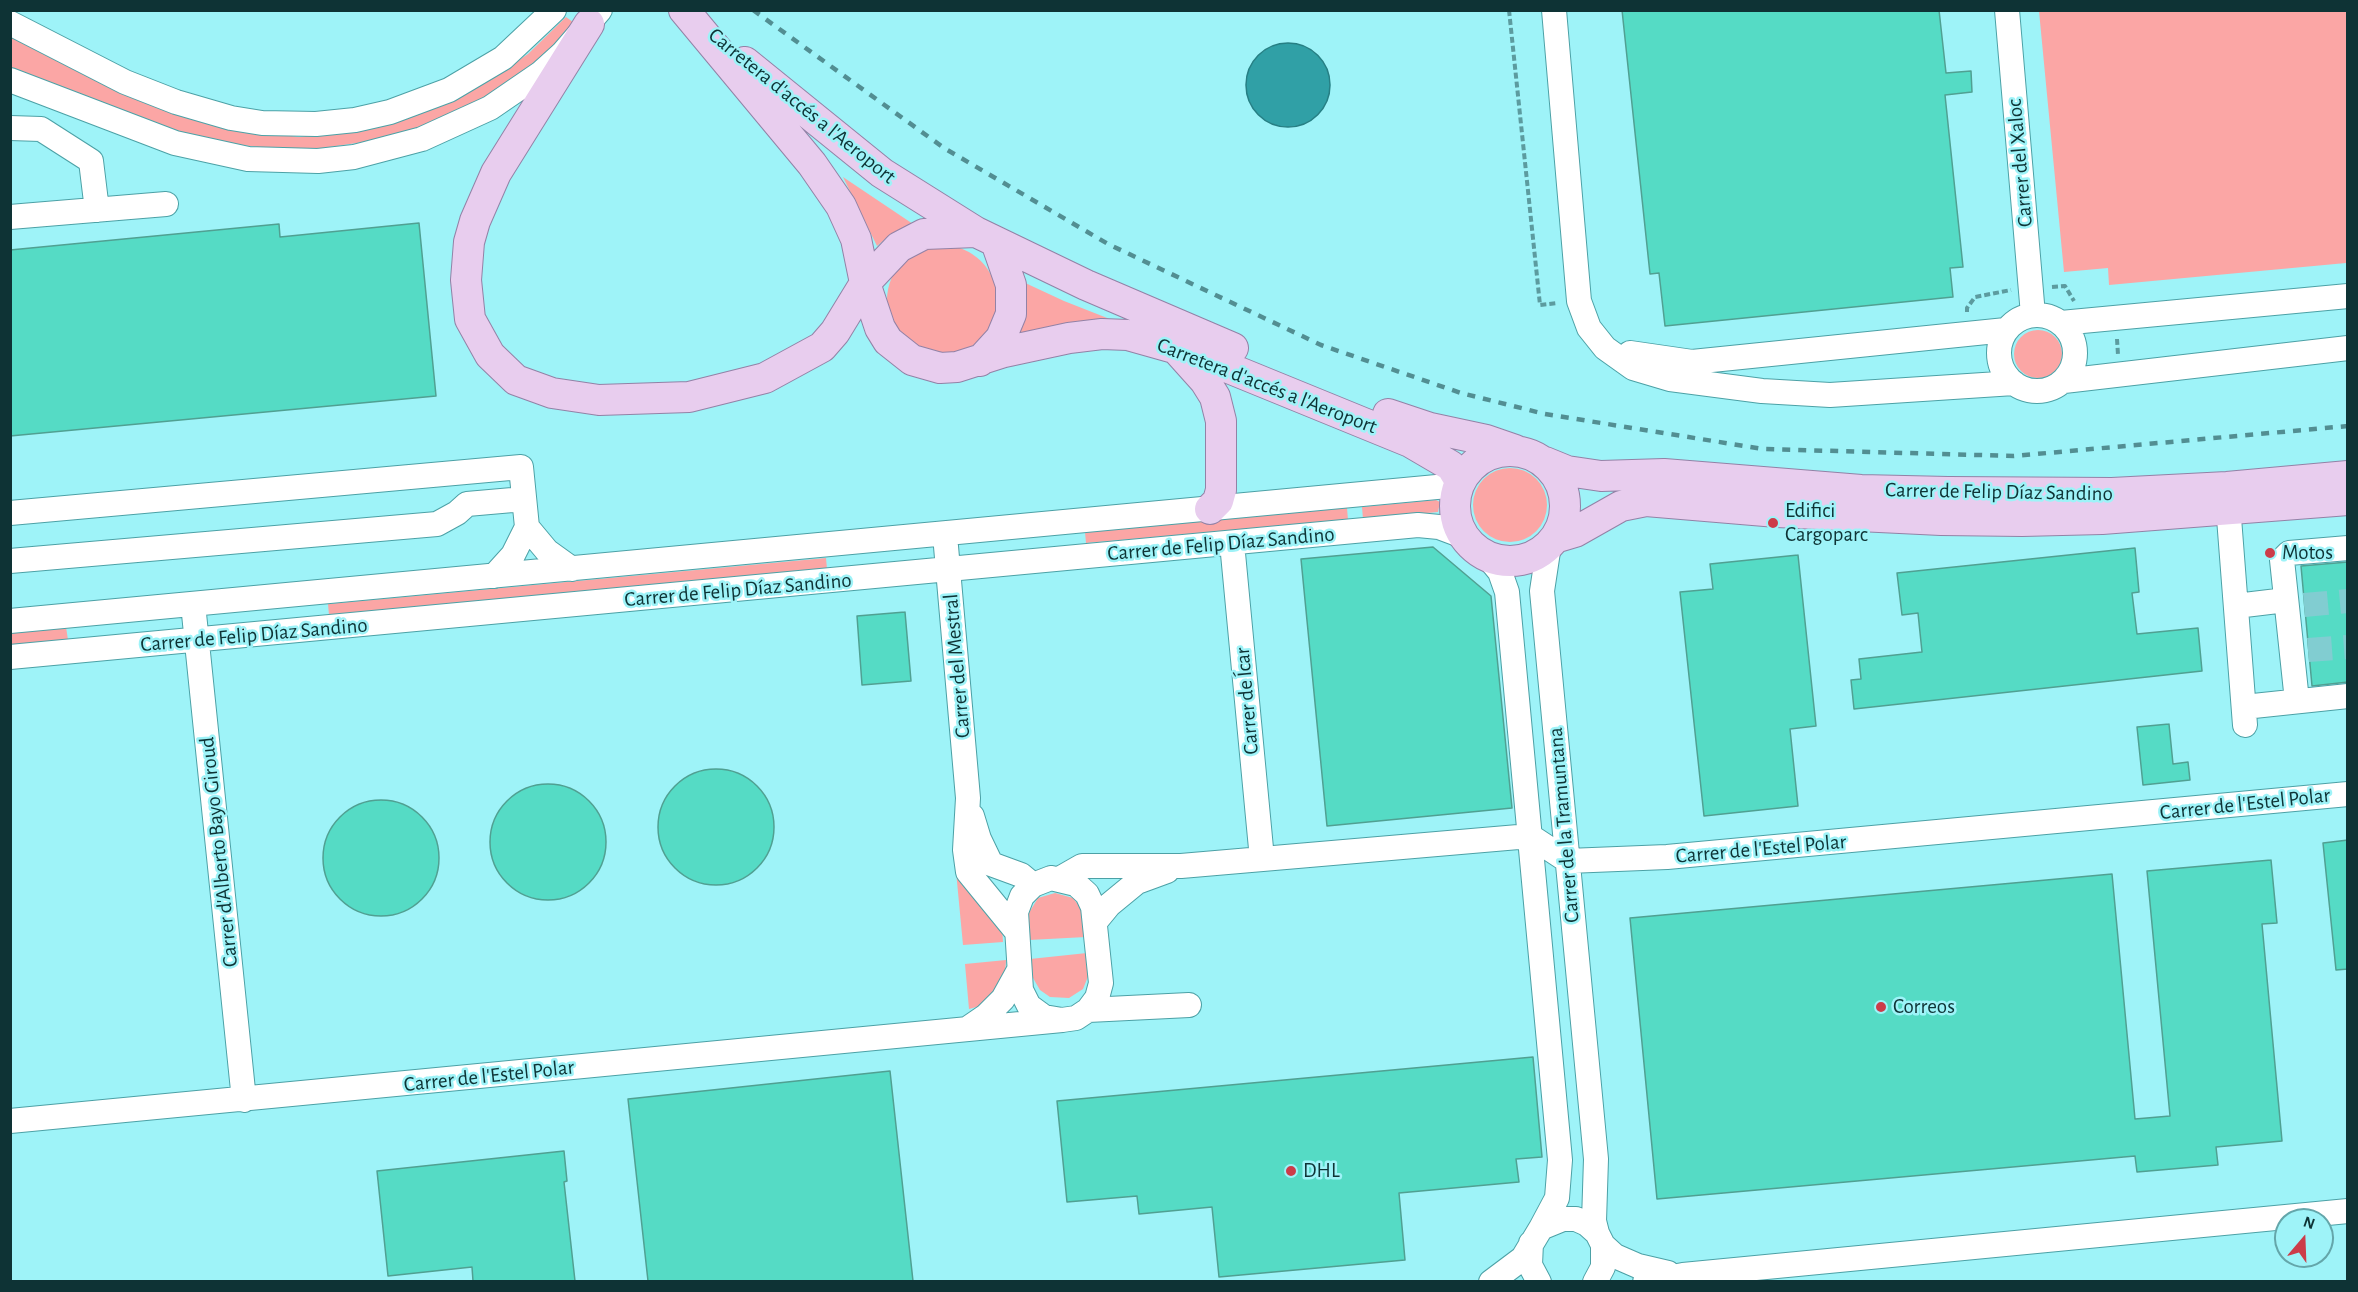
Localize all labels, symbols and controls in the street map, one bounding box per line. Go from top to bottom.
street label: Carretera d'accés a l'Aeroport [703,23,901,189]
street label: Carrer del Xaloc [2002,98,2038,228]
street label: Carretera d'accés a l'Aeroport [1153,332,1381,440]
street label: Carrer de Felip Díaz Sandino [1885,477,2113,507]
place label: Edifici Cargoparc [1785,498,1868,548]
marker: Edifici Cargoparc [1766,516,1780,530]
street label: Carrer de Felip Díaz Sandino [1106,522,1336,566]
place label: Motos [2282,540,2333,566]
marker: Motos [2263,546,2277,560]
street label: Carrer de Felip Díaz Sandino [623,568,853,612]
street label: Carrer del Mestral [938,593,976,739]
street label: Carrer de Felip Díaz Sandino [139,613,369,657]
street label: Carrer de Ícar [1230,646,1264,756]
street label: Carrer de la Tramuntana [1543,726,1585,924]
street label: Carrer d'Alberto Bayo Giroud [194,736,244,968]
street label: Carrer de l'Estel Polar [2159,783,2331,825]
street label: Carrer de l'Estel Polar [1675,829,1847,869]
place label: Correos [1893,994,1955,1020]
marker: Correos [1874,1000,1888,1014]
street label: Carrer de l'Estel Polar [403,1055,575,1097]
place label: DHL [1303,1158,1340,1184]
marker: DHL [1284,1164,1298,1178]
north arrow [2274,1208,2334,1268]
text: N [2301,1213,2317,1232]

